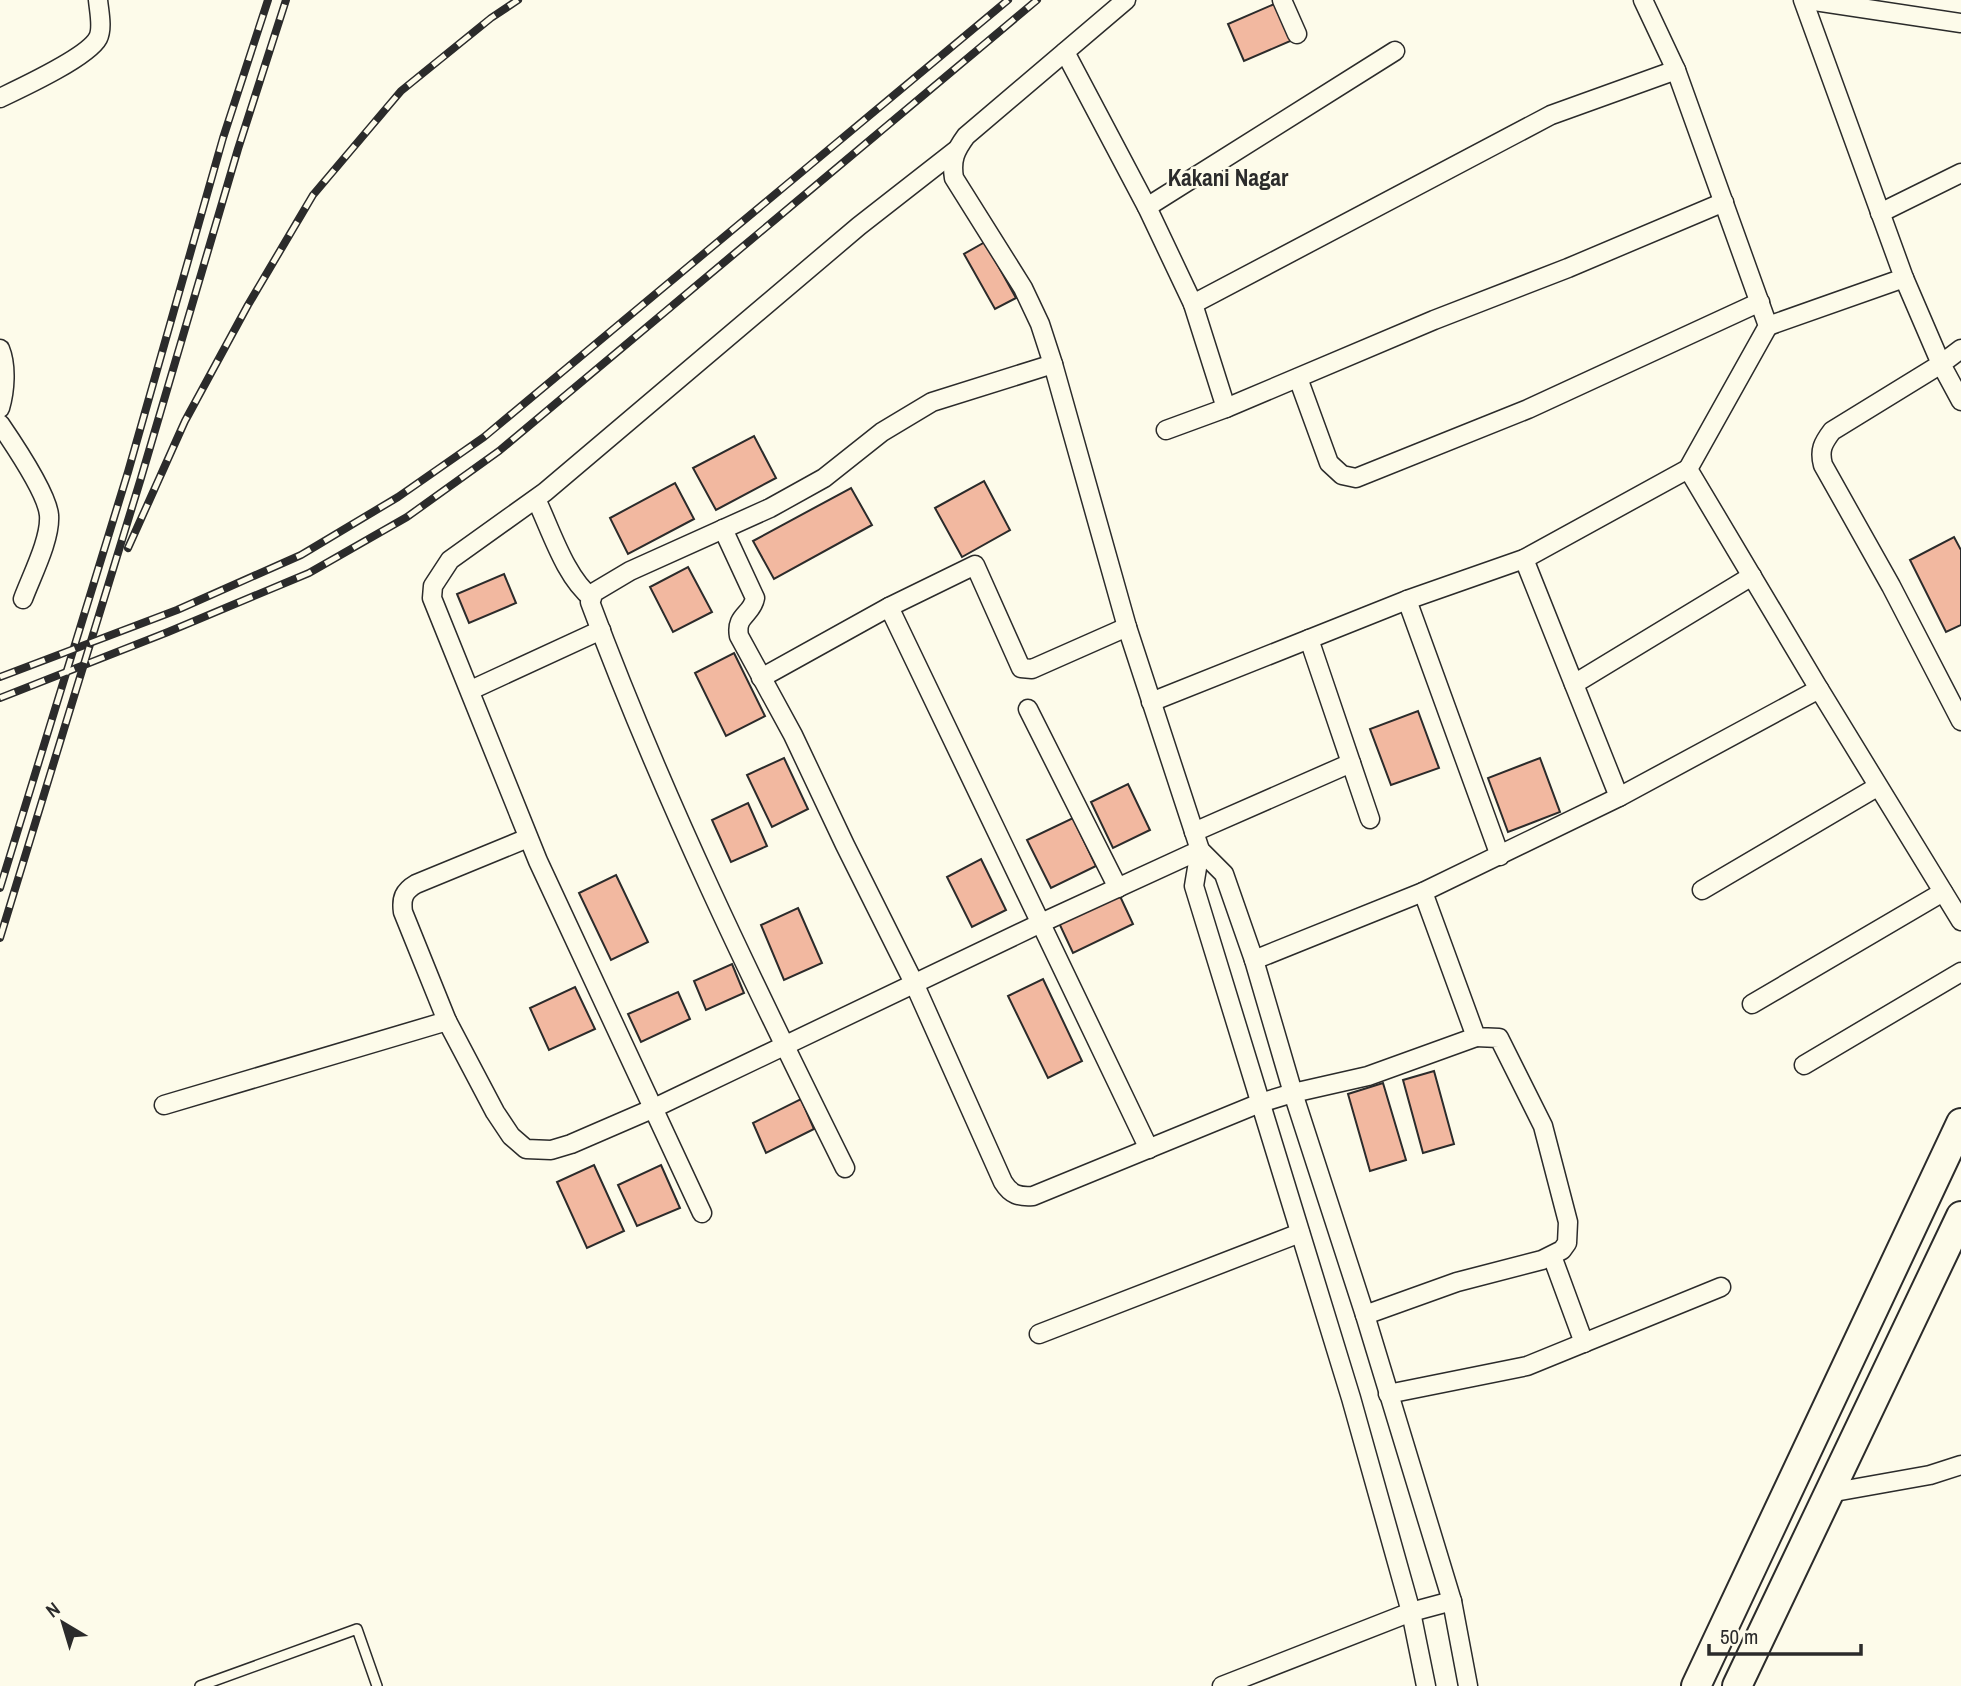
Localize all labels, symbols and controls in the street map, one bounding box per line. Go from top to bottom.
district label: Kakani Nagar [1168,162,1289,193]
north arrow [28,1588,98,1658]
text: N [40,1596,65,1623]
scale bar [1709,1612,1861,1656]
text: 50 m [1720,1622,1758,1651]

